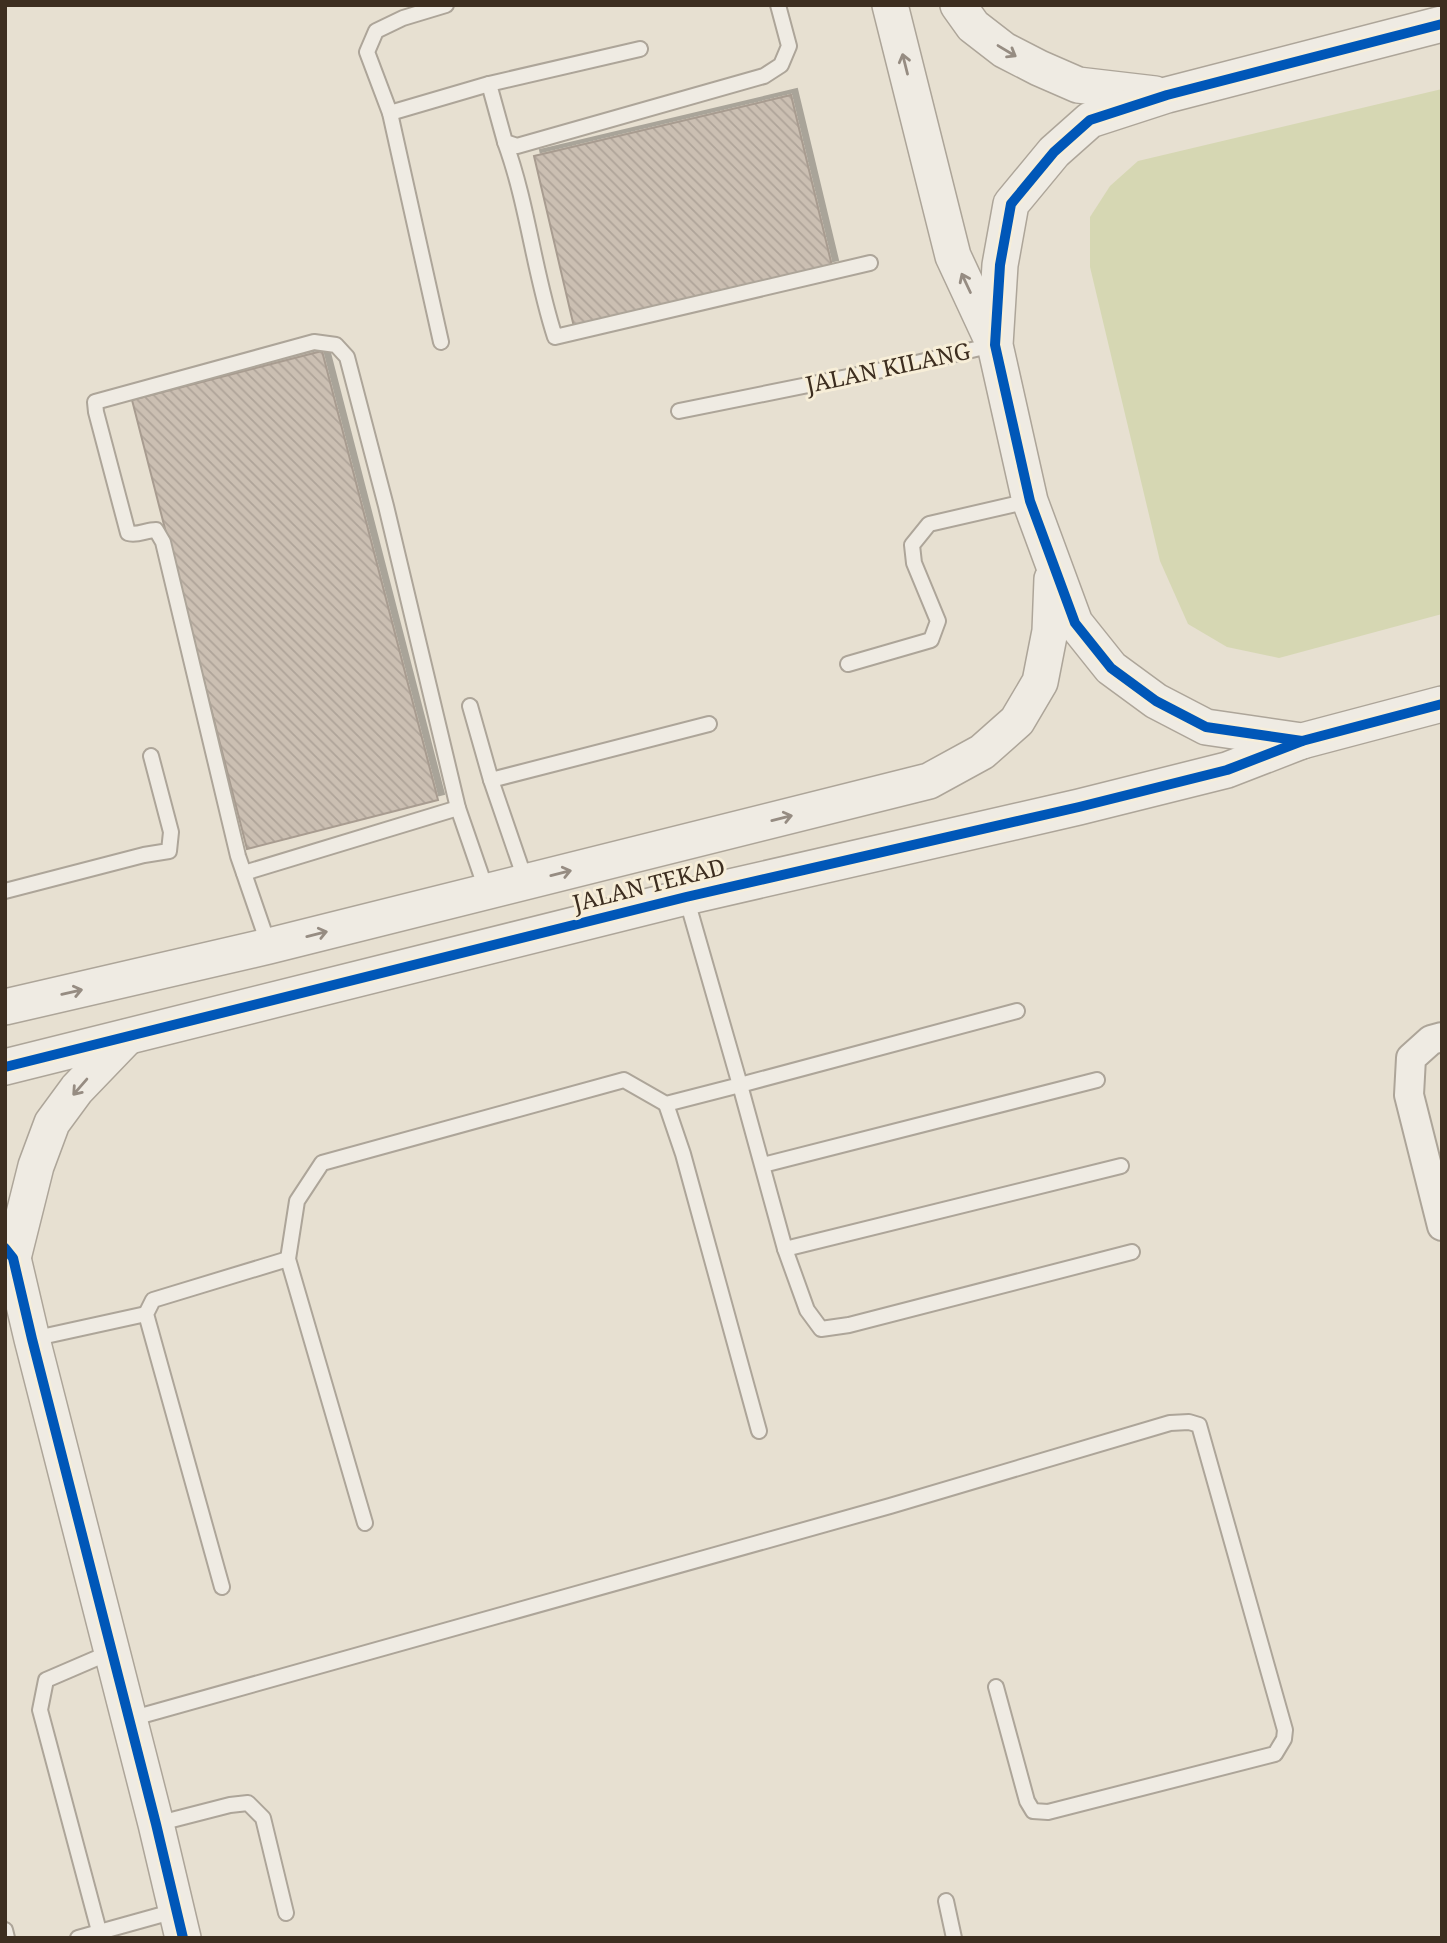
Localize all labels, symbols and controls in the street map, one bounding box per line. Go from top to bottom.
one-way arrow [997,44,1017,58]
one-way arrow [898,54,911,76]
one-way arrow [958,273,972,294]
street label: JALAN KILANG [802,334,973,400]
one-way arrow [770,811,793,824]
street label: JALAN TEKAD [568,850,728,919]
one-way arrow [550,866,572,879]
one-way arrow [305,927,328,940]
one-way arrow [60,984,83,998]
one-way arrow [72,1078,88,1096]

